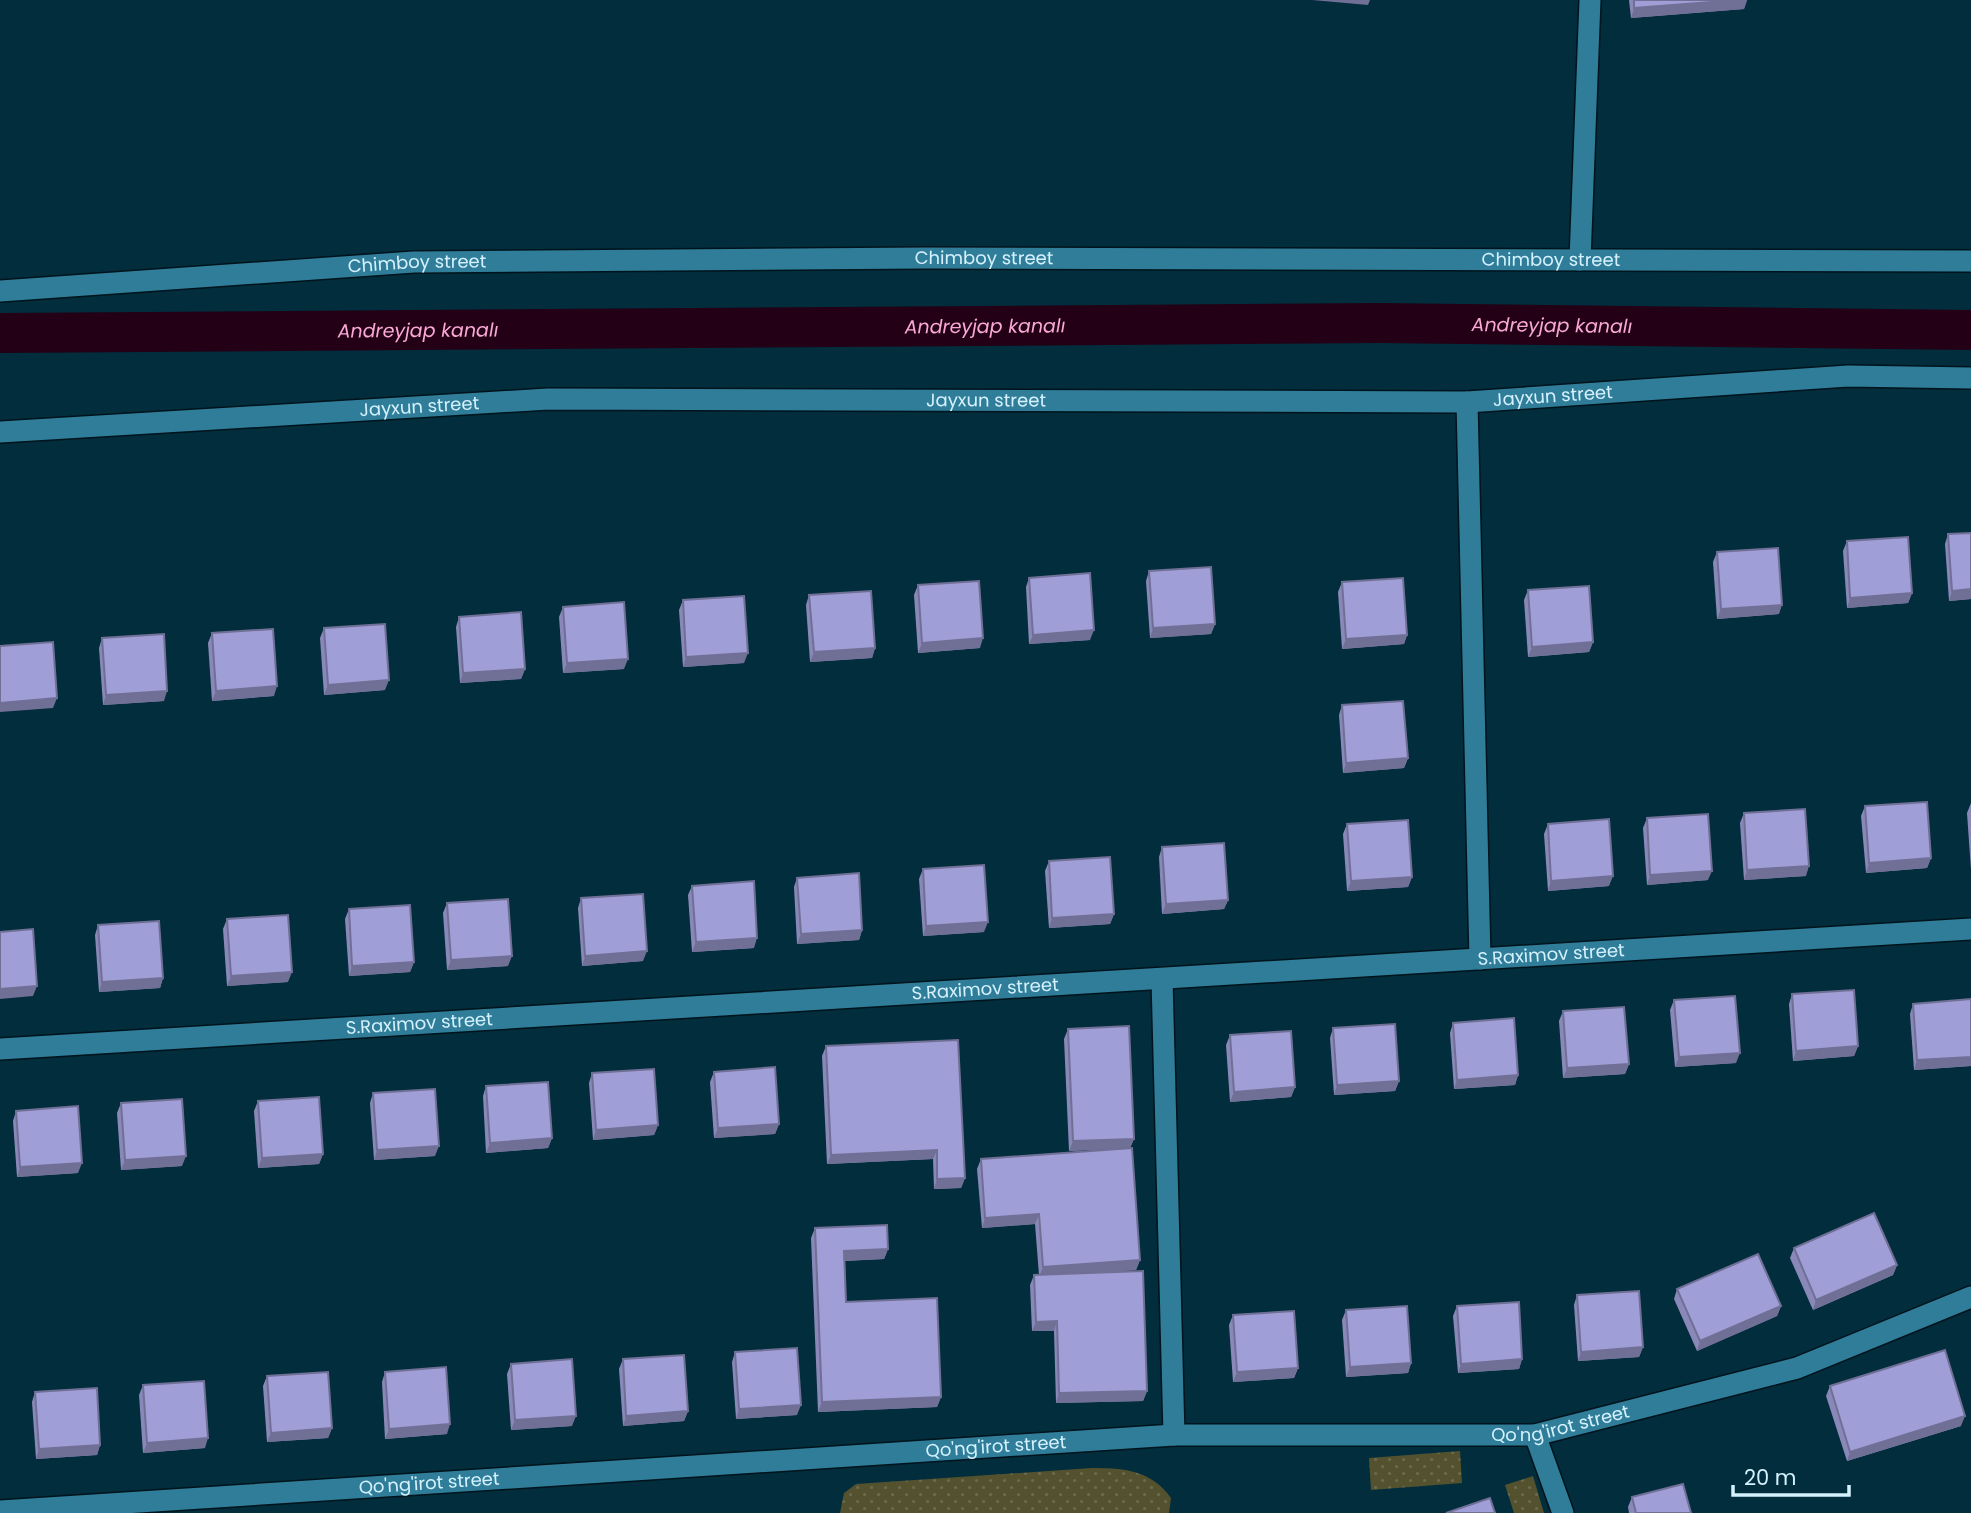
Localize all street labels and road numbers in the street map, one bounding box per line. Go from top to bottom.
street label: Chimboy street [915,245,1053,270]
street label: Chimboy street [1482,247,1620,272]
street label: Chimboy street [347,248,486,279]
street label: Jayxun street [1492,379,1613,412]
street label: Jayxun street [926,387,1046,413]
street label: Jayxun street [359,390,480,422]
street label: S.Raximov street [1477,937,1625,971]
street label: S.Raximov street [911,972,1059,1005]
street label: S.Raximov street [345,1006,493,1040]
street label: Qo'ng'irot street [1491,1398,1632,1448]
street label: Qo'ng'irot street [925,1429,1067,1463]
street label: Qo'ng'irot street [358,1466,500,1500]

